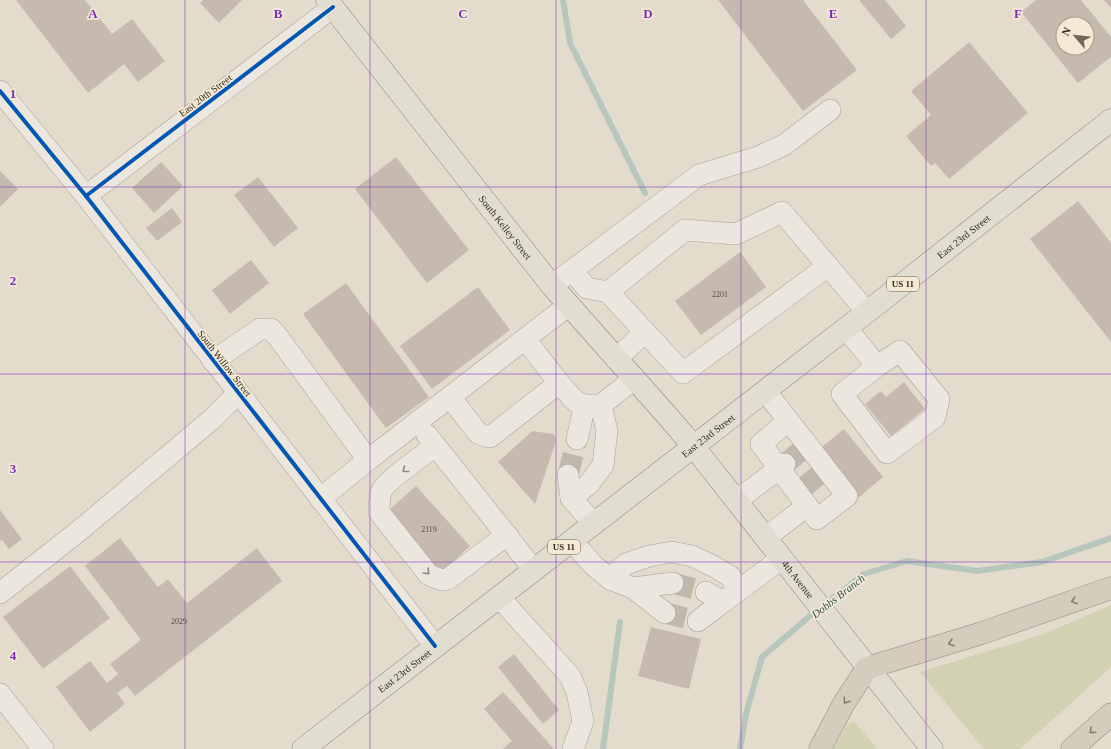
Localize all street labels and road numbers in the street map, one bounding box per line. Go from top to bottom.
street label: East 20th Street [177,72,234,119]
street label: South Kelley Street [477,193,534,262]
street label: East 23rd Street [935,212,992,261]
road number: US 11 [887,277,919,291]
street label: South Willow Street [195,328,254,399]
street label: East 23rd Street [679,412,737,460]
road number: US 11 [548,540,580,554]
street label: 4th Avenue [780,558,816,601]
street label: East 23rd Street [376,647,433,695]

